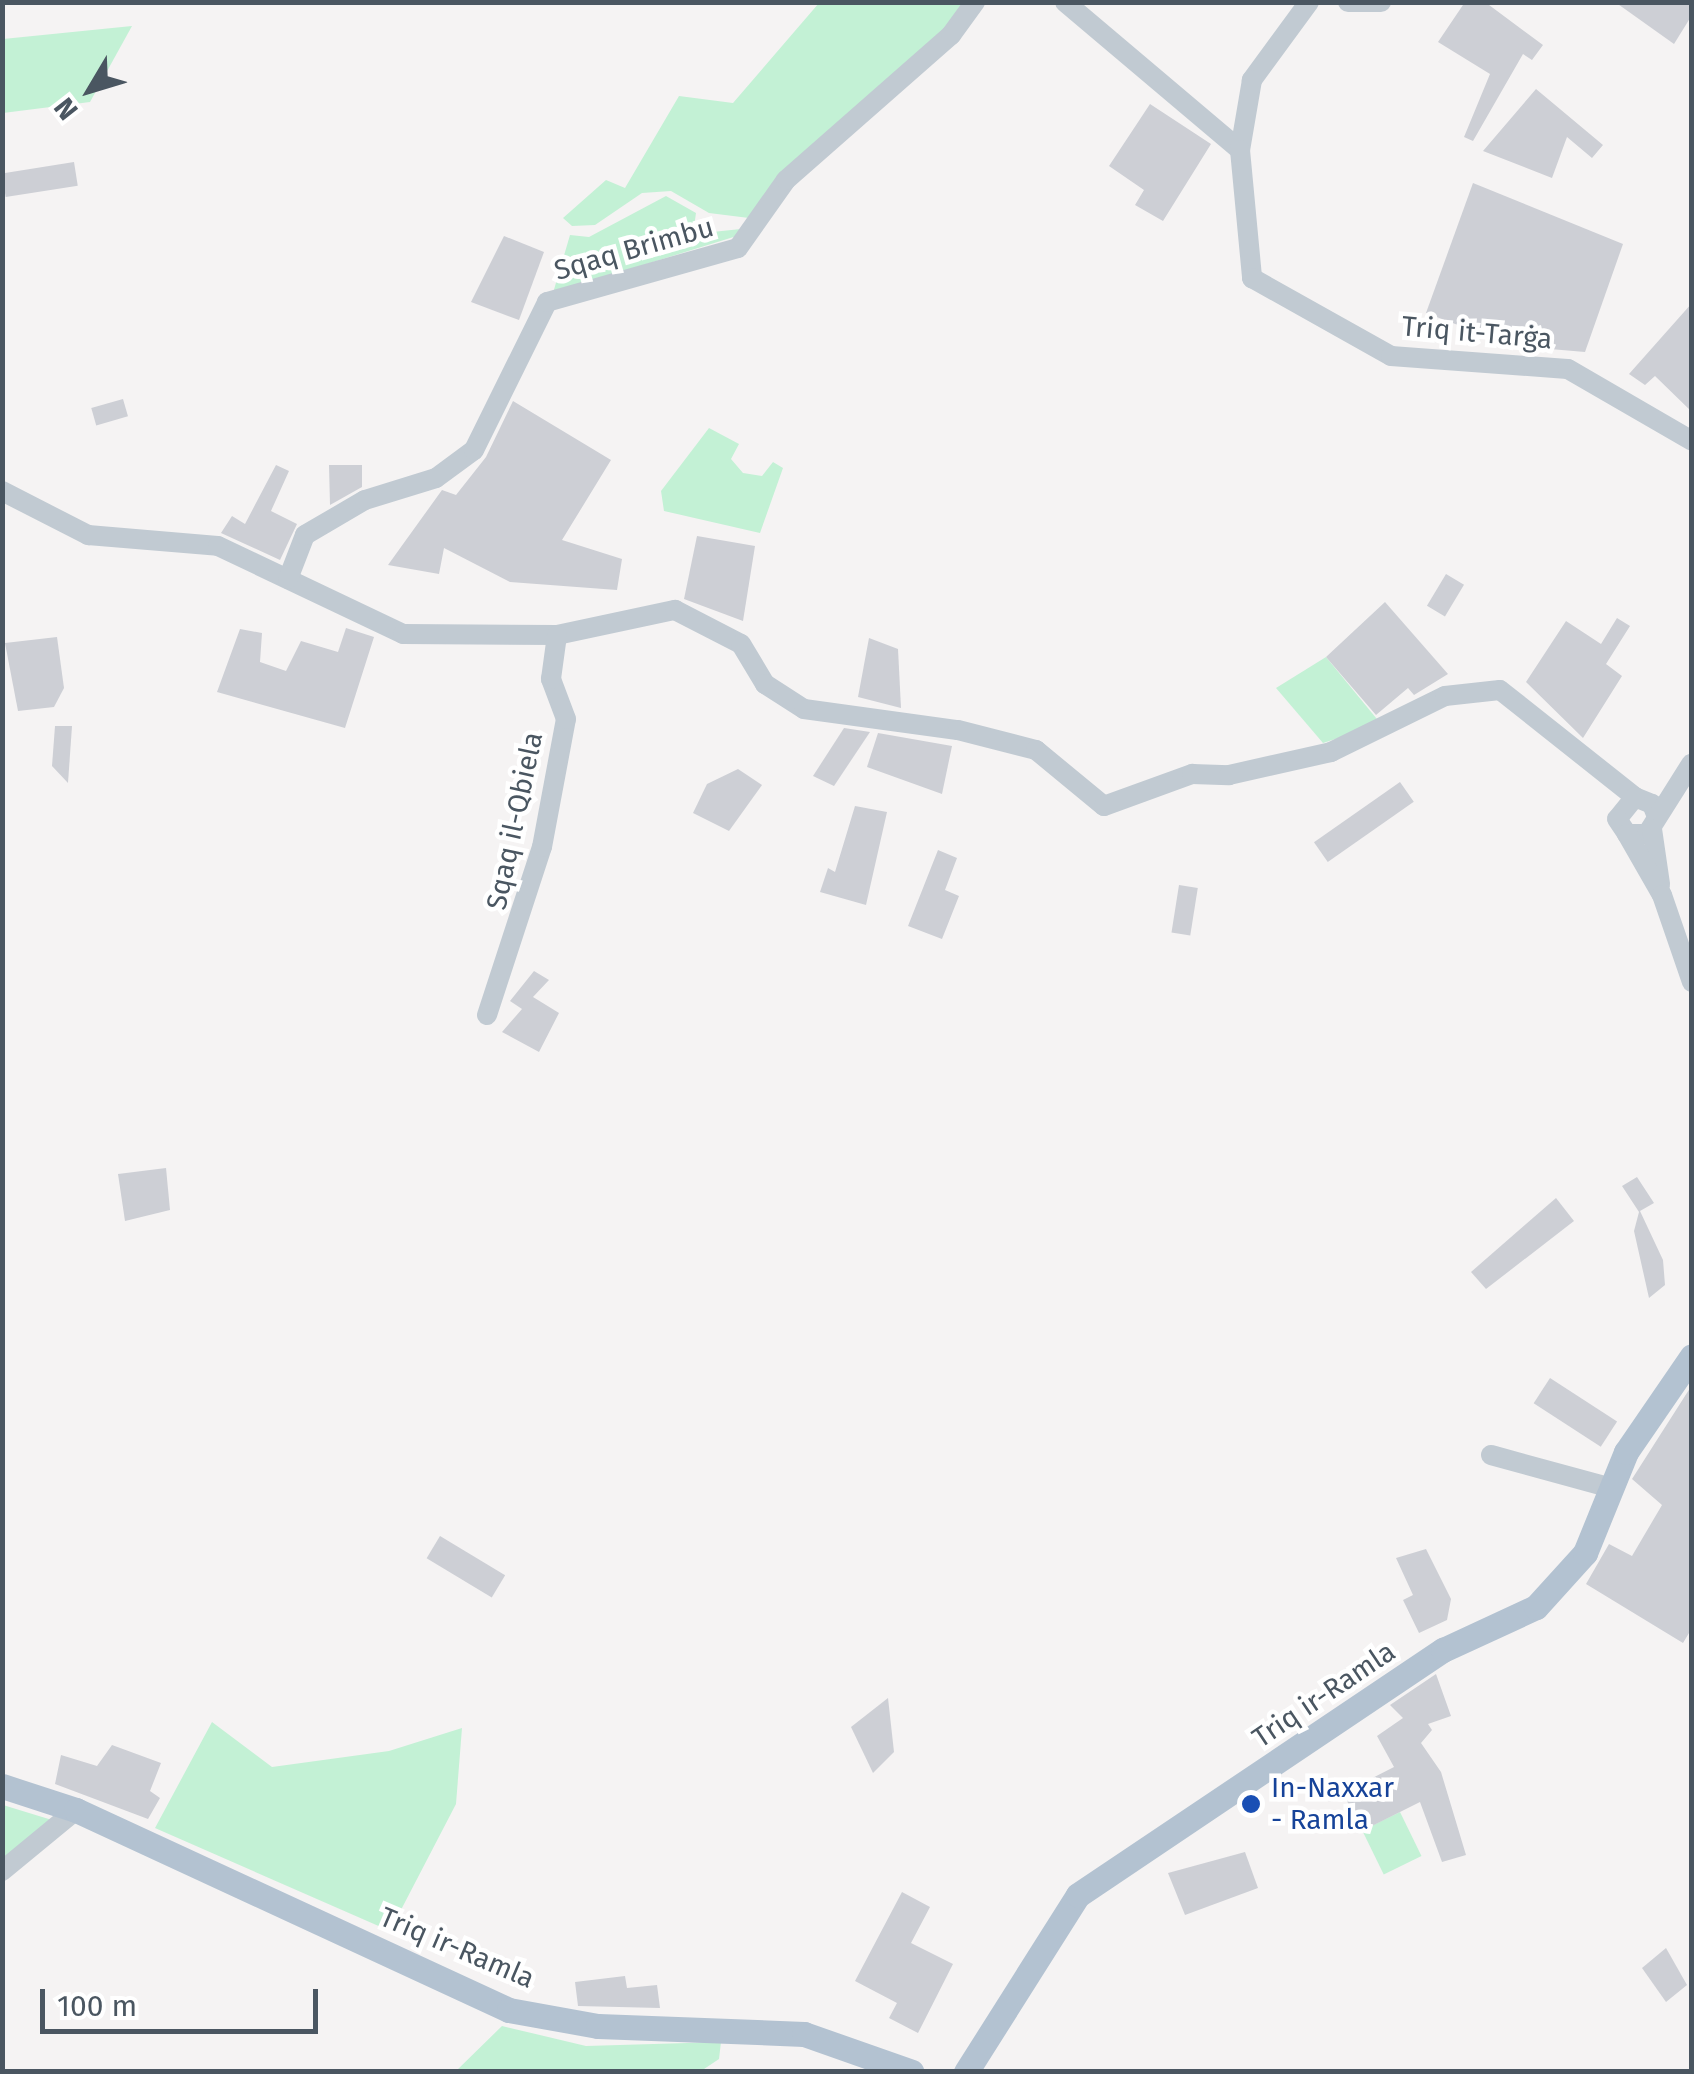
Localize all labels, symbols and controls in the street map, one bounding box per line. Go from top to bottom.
north arrow [40,40,140,140]
text: N [47,91,85,126]
street label: Sqaq Brimbu [551,210,717,288]
street label: Triq it-Tarġa [1400,310,1554,356]
street label: Sqaq il-Qbiela [480,729,550,913]
street label: Triq ir-Ramla [1246,1635,1402,1755]
place label: In-Naxxar - Ramla [1271,1771,1394,1837]
marker: In-Naxxar - Ramla [1240,1793,1262,1815]
street label: Triq ir-Ramla [375,1900,539,1996]
scale bar [45,1969,322,2031]
text: 100 m [57,1988,137,2024]

